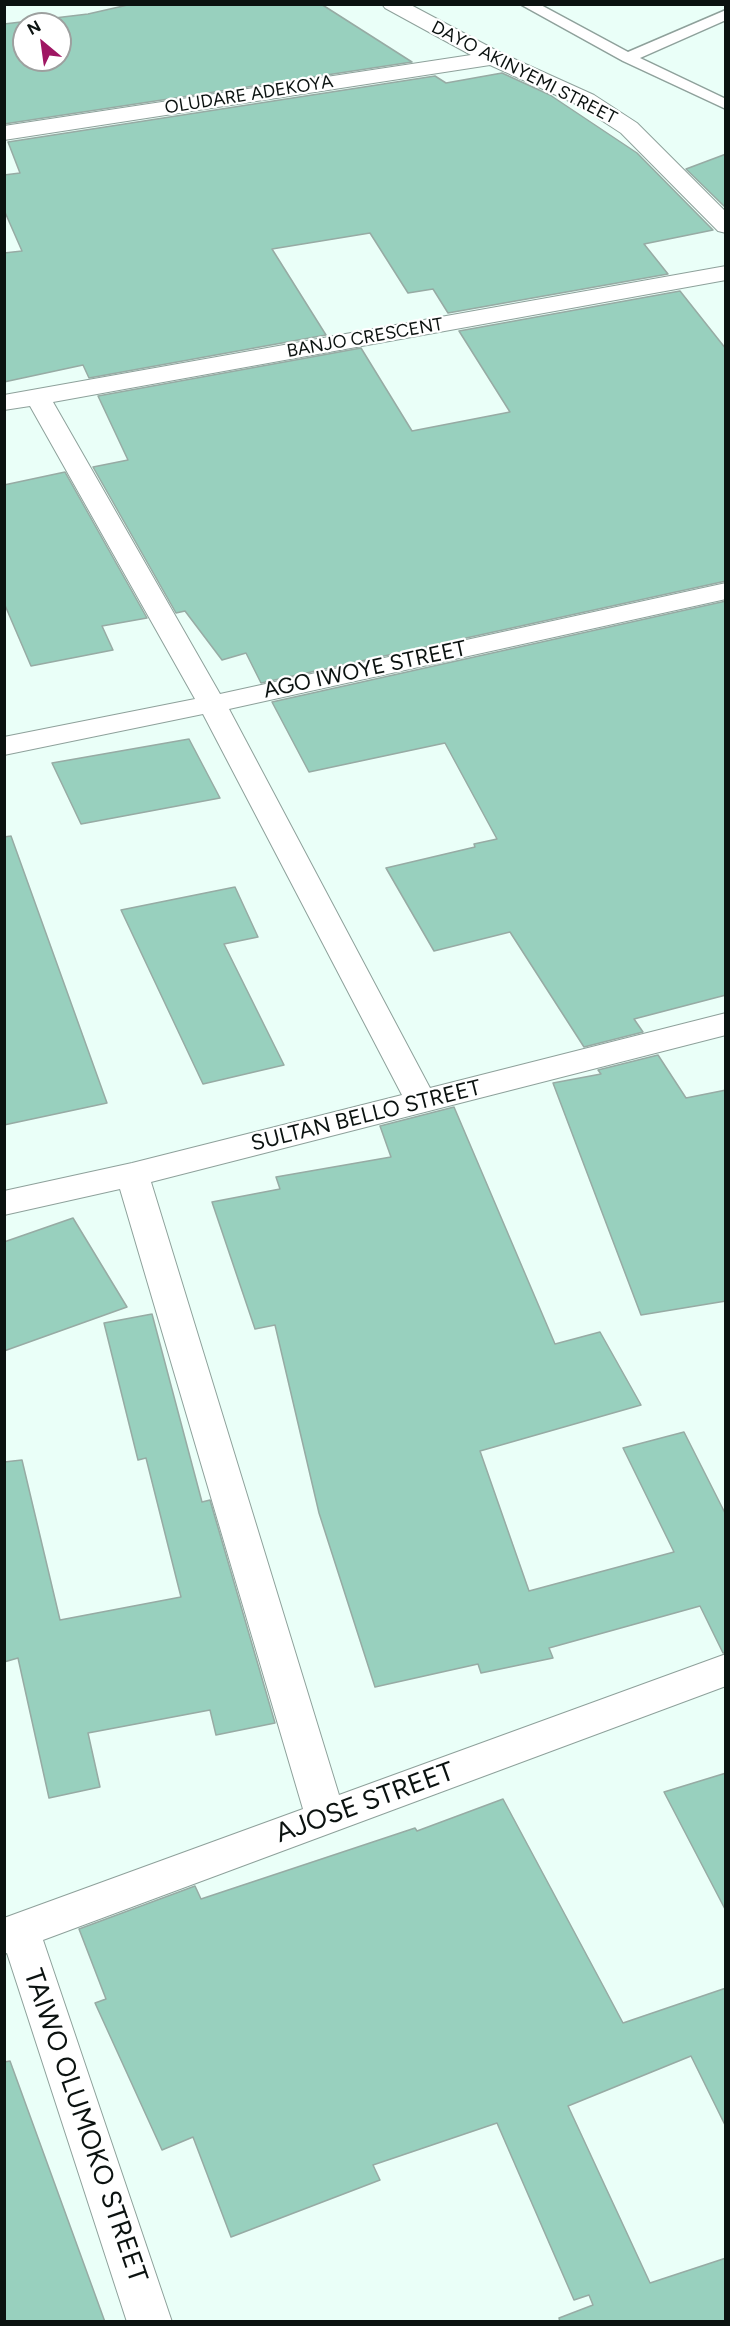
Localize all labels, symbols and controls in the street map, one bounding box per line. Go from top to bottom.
north arrow [12,12,72,72]
text: N [24,16,44,39]
street label: DAYO AKINYEMI STREET [428,17,620,129]
street label: OLUDARE ADEKOYA [163,71,335,119]
street label: BANJO CRESCENT [285,314,445,362]
street label: AGO IWOYE STREET [261,636,469,704]
street label: SULTAN BELLO STREET [248,1075,484,1157]
street label: AJOSE STREET [271,1756,459,1850]
street label: TAIWO OLUMOKO STREET [16,1965,154,2287]

